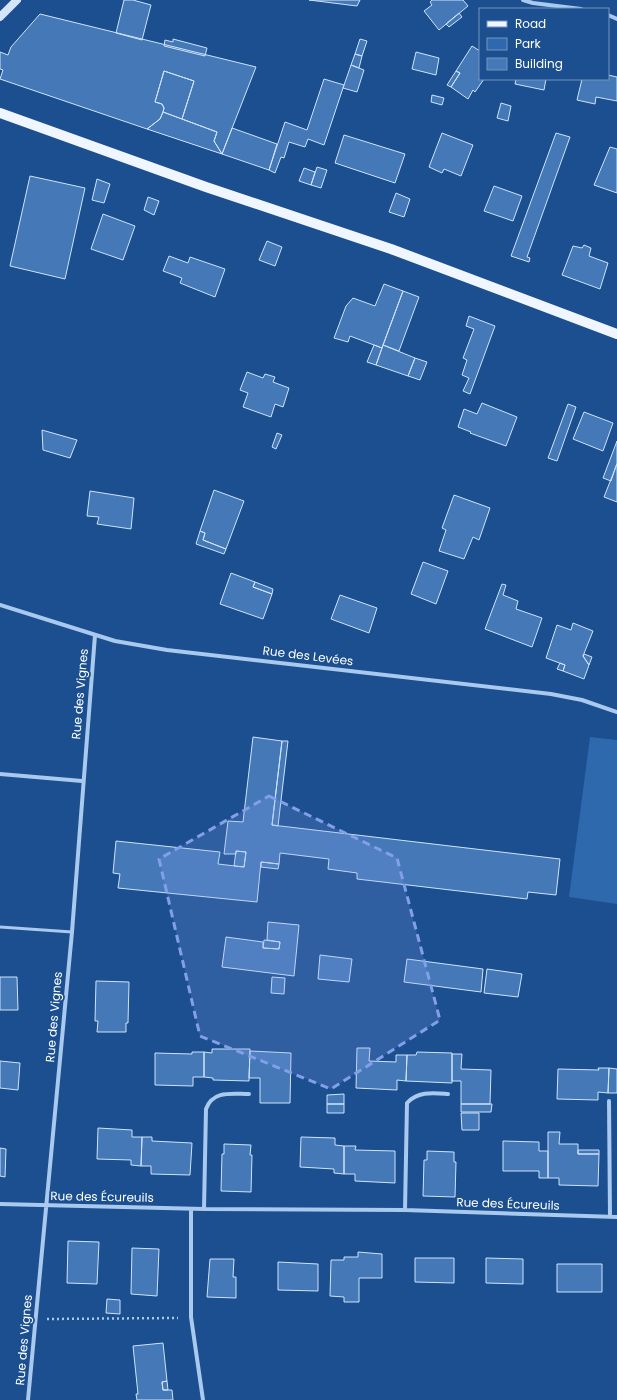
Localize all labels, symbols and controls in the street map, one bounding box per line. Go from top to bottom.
legend [479,8,609,80]
text: Road [515,15,546,32]
text: Park [515,35,542,52]
text: Building [515,55,563,72]
street label: Rue des Levées [262,642,354,669]
street label: Rue des Vignes [67,648,92,740]
street label: Rue des Vignes [41,971,66,1063]
street label: Rue des Écureuils [50,1187,154,1206]
street label: Rue des Écureuils [456,1193,560,1214]
street label: Rue des Vignes [11,1294,36,1386]

